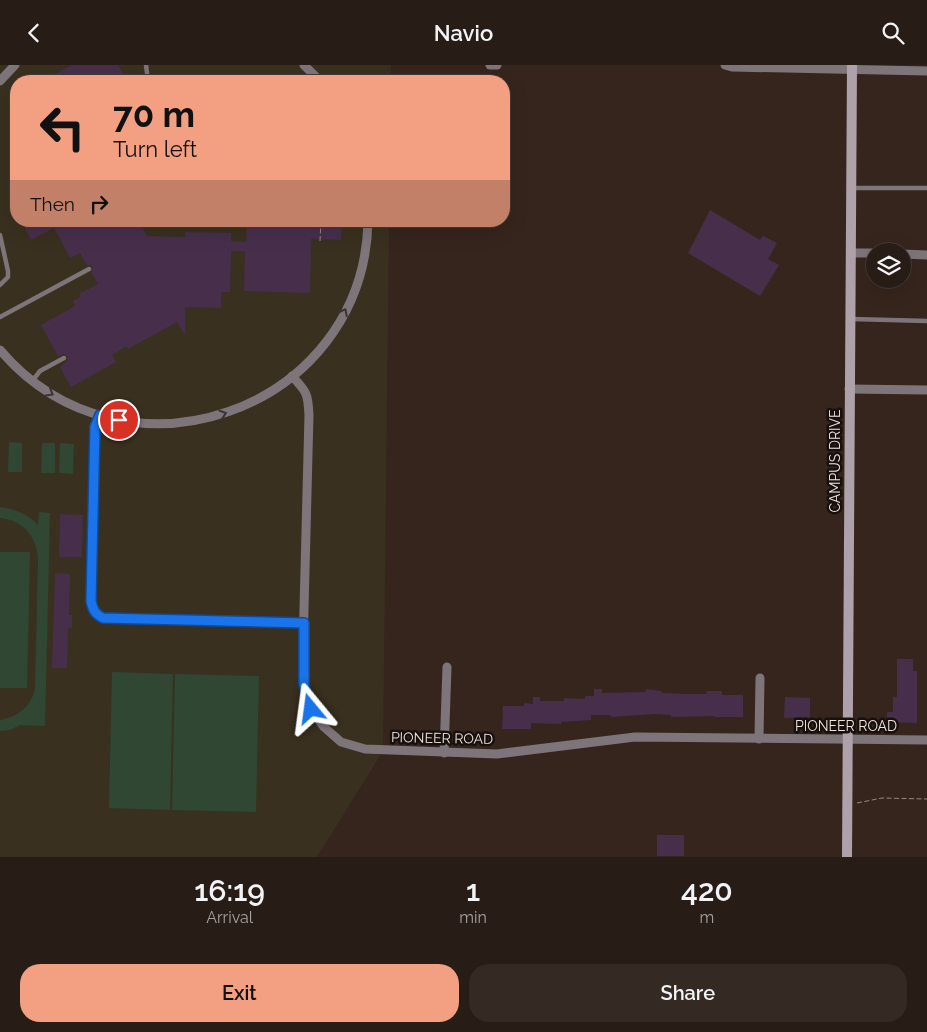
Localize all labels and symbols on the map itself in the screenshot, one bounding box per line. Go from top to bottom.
one-way arrow [338,309,348,318]
one-way arrow [45,387,54,397]
pin [98,399,140,441]
street label: CAMPUS DRIVE [827,409,843,513]
one-way arrow [218,410,227,420]
position arrow [284,682,336,734]
street label: PIONEER ROAD [795,718,897,734]
street label: PIONEER ROAD [391,729,493,747]

